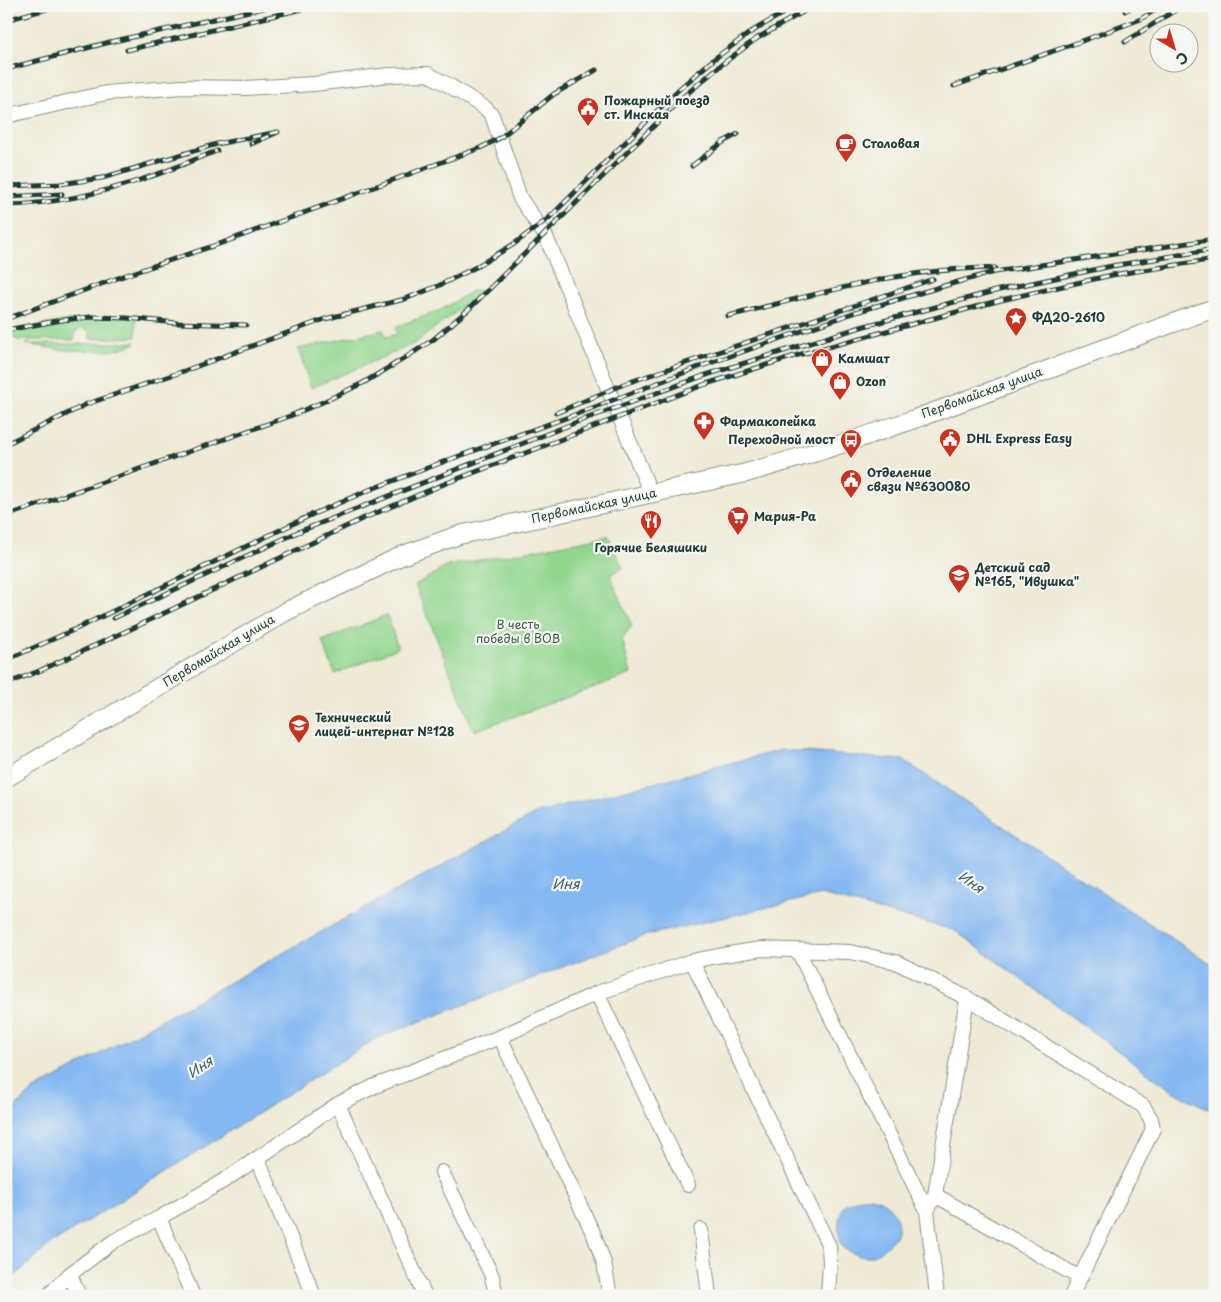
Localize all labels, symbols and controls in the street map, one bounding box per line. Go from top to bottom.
north arrow [1148,22,1198,72]
text: С [1172,47,1193,70]
place label: Пожарный поезд ст. Инская [604,91,710,123]
public building icon: Пожарный поезд ст. Инская [576,96,600,127]
cafe icon: Столовая [834,132,858,163]
place label: Столовая [862,134,920,152]
place icon: ФД20-2610 [1004,306,1028,337]
place label: ФД20-2610 [1032,308,1105,326]
shop icon: Камшат [810,347,834,378]
place label: Камшат [838,349,891,367]
street label: Первомайская улица [919,362,1045,422]
shop icon: Ozon [828,370,852,401]
place label: Ozon [856,372,886,390]
pharmacy icon: Фармакопейка [692,410,716,441]
place label: Фармакопейка [720,412,816,430]
public building icon: DHL Express Easy [938,427,962,458]
bus stop icon: Переходной мост [839,428,863,459]
place label: DHL Express Easy [966,429,1072,447]
place label: Переходной мост [728,430,836,448]
place label: Отделение связи №630080 [867,463,971,495]
public building icon: Отделение связи №630080 [839,468,863,499]
street label: Первомайская улица [530,483,658,527]
supermarket icon: Мария-Ра [726,505,750,536]
place label: Мария-Ра [754,507,816,525]
restaurant icon: Горячие Беляшики [639,509,663,540]
place label: Горячие Беляшики [595,538,707,556]
place label: Детский сад №165, "Ивушка" [974,558,1079,590]
school or university icon: Детский сад №165, "Ивушка" [947,563,971,594]
street label: Первомайская улица [159,609,278,691]
park label: В честь победы в ВОВ [476,615,561,647]
place label: Технический лицей-интернат №128 [314,708,455,740]
school or university icon: Технический лицей-интернат №128 [287,713,311,744]
water label: Иня [954,865,990,899]
water label: Иня [552,873,581,894]
water label: Иня [183,1049,218,1083]

